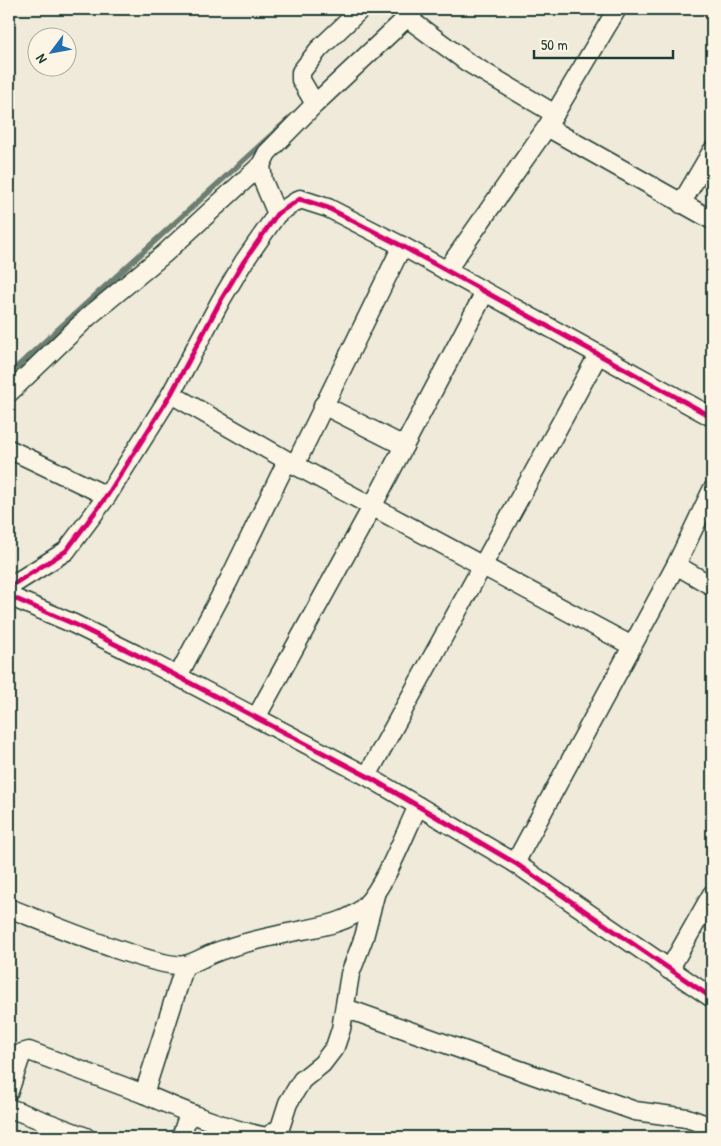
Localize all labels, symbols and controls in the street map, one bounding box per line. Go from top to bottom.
north arrow [28,28,78,78]
scale bar [534,28,672,60]
text: 50 m [541,34,568,55]
text: N [30,50,51,67]

